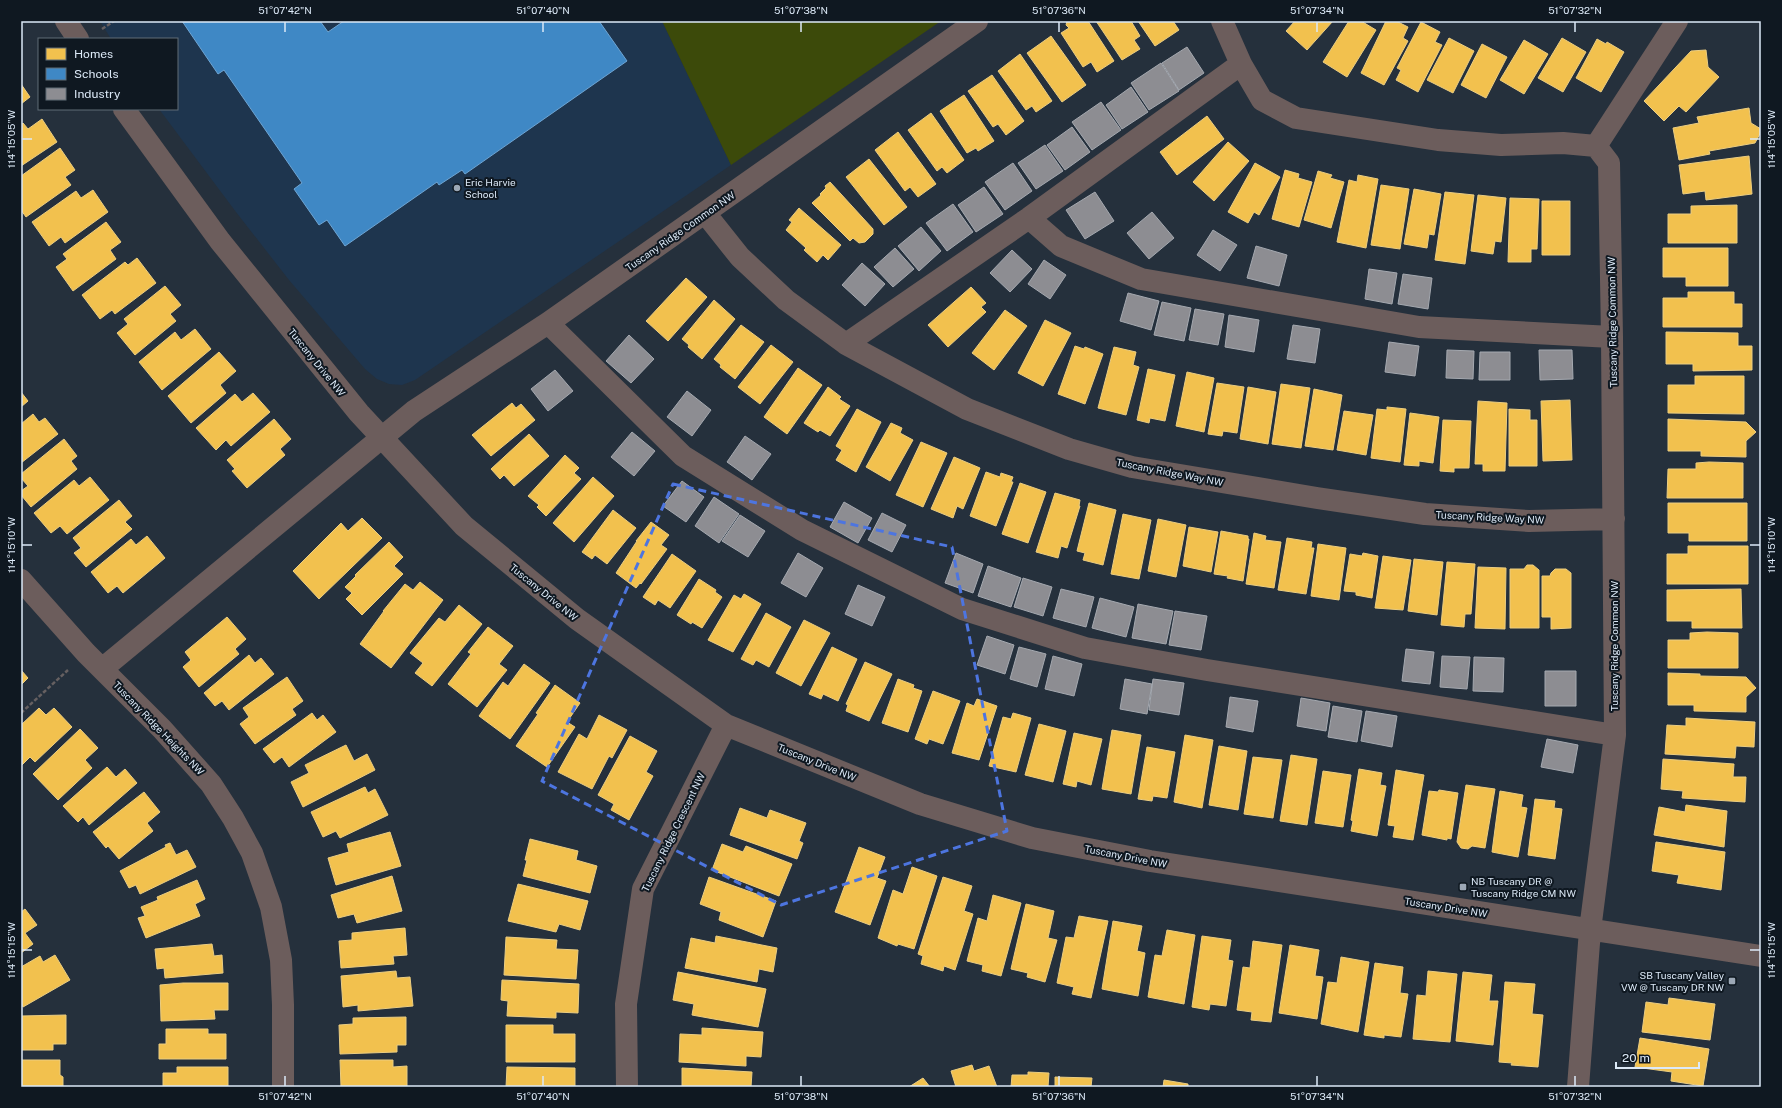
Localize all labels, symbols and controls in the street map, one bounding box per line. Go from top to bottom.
text: 51°07'42"N [258,4,312,16]
text: 51°07'40"N [516,4,570,16]
text: 51°07'38"N [774,4,828,16]
text: 51°07'36"N [1032,4,1086,16]
text: 51°07'34"N [1290,4,1344,16]
text: 51°07'32"N [1548,4,1602,16]
legend [38,38,178,110]
text: Homes [74,47,113,61]
text: Schools [74,67,119,81]
text: Industry [74,87,121,101]
text: 114°15'05"W [5,109,17,168]
text: 114°15'05"W [1765,109,1777,168]
place label: Eric Harvie School [465,176,516,200]
marker: Eric Harvie School [452,183,462,193]
street label: Tuscany Ridge Common NW [623,188,737,273]
street label: Tuscany Ridge Common NW [1605,256,1619,387]
street label: Tuscany Drive NW [286,326,348,399]
street label: Tuscany Ridge Way NW [1115,456,1225,488]
street label: Tuscany Ridge Way NW [1435,508,1545,526]
text: 114°15'10"W [5,517,17,573]
text: 114°15'10"W [1765,517,1777,573]
street label: Tuscany Drive NW [508,561,581,623]
street label: Tuscany Ridge Common NW [1608,580,1620,711]
street label: Tuscany Ridge Heights NW [111,679,207,778]
street label: Tuscany Drive NW [776,741,859,783]
street label: Tuscany Ridge Crescent NW [639,770,707,894]
street label: Tuscany Drive NW [1084,842,1169,870]
place label: NB Tuscany DR @ Tuscany Ridge CM NW [1471,875,1576,899]
marker: NB Tuscany DR @ Tuscany Ridge CM NW [1458,882,1468,892]
street label: Tuscany Drive NW [1404,895,1489,920]
text: 114°15'15"W [5,921,17,978]
text: 114°15'15"W [1765,921,1777,978]
place label: SB Tuscany Valley VW @ Tuscany DR NW [1621,969,1725,993]
marker: SB Tuscany Valley VW @ Tuscany DR NW [1727,976,1737,986]
scale bar [1616,1044,1699,1070]
text: 20 m [1622,1051,1650,1065]
text: 51°07'42"N [258,1090,312,1102]
text: 51°07'40"N [516,1090,570,1102]
text: 51°07'38"N [774,1090,828,1102]
text: 51°07'36"N [1032,1090,1086,1102]
text: 51°07'34"N [1290,1090,1344,1102]
text: 51°07'32"N [1548,1090,1602,1102]

